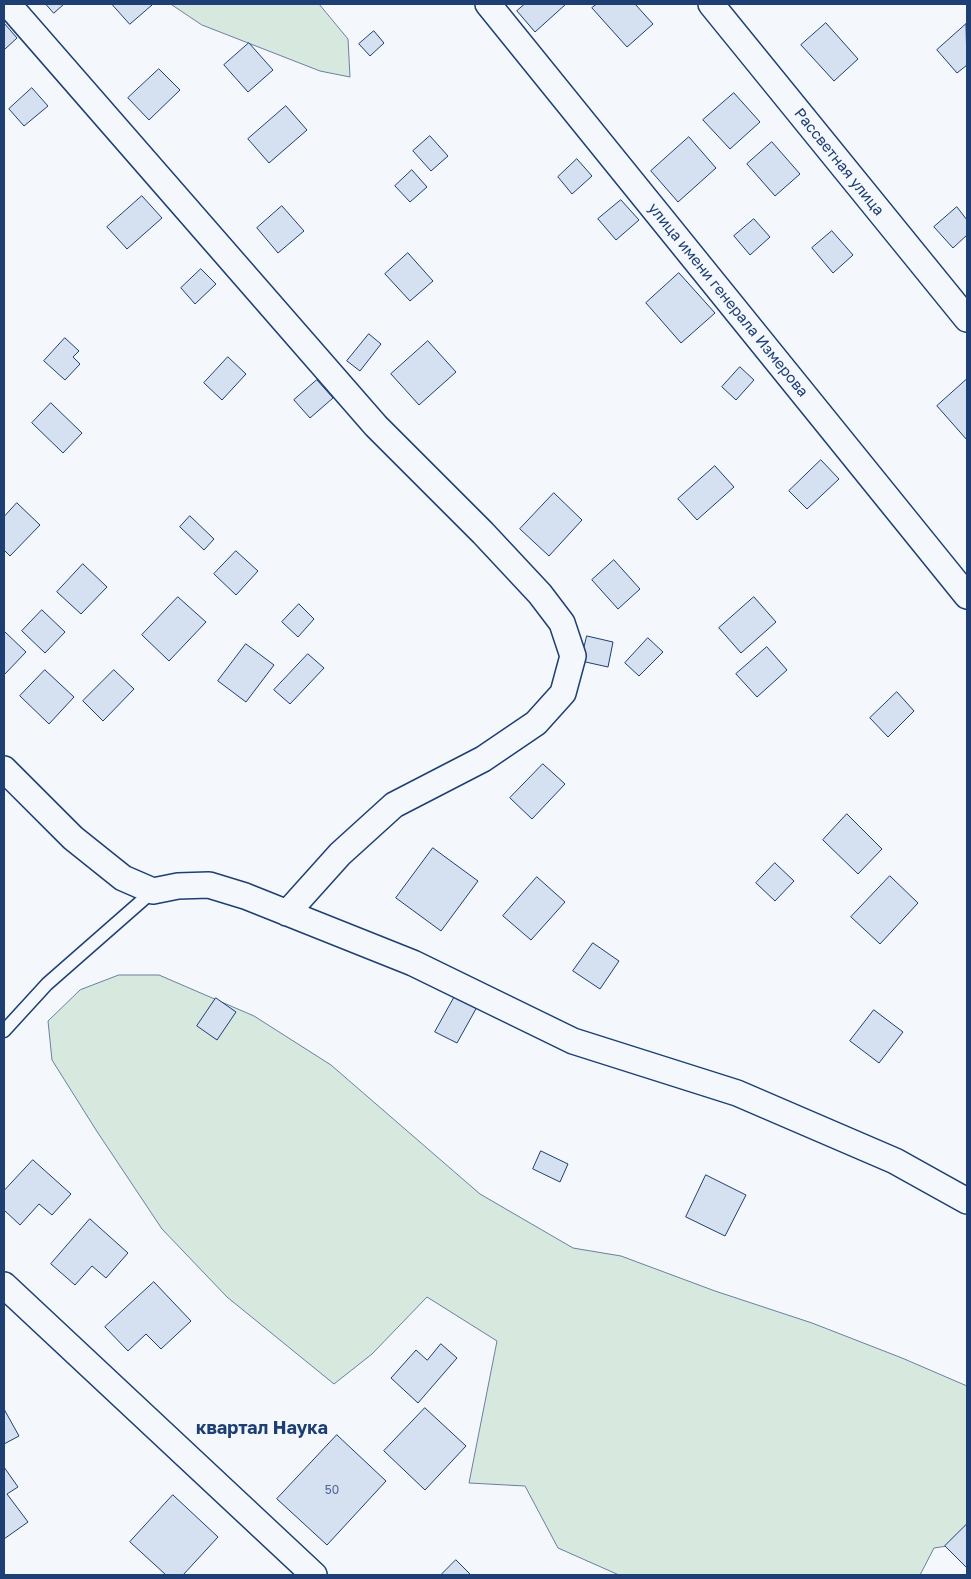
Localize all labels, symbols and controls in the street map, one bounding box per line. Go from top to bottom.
street label: Рассветная улица [790,105,888,219]
street label: улица имени генерала Измерова [644,199,812,401]
district label: квартал Наука [196,1417,328,1439]
house number: 50 [325,1483,339,1497]

